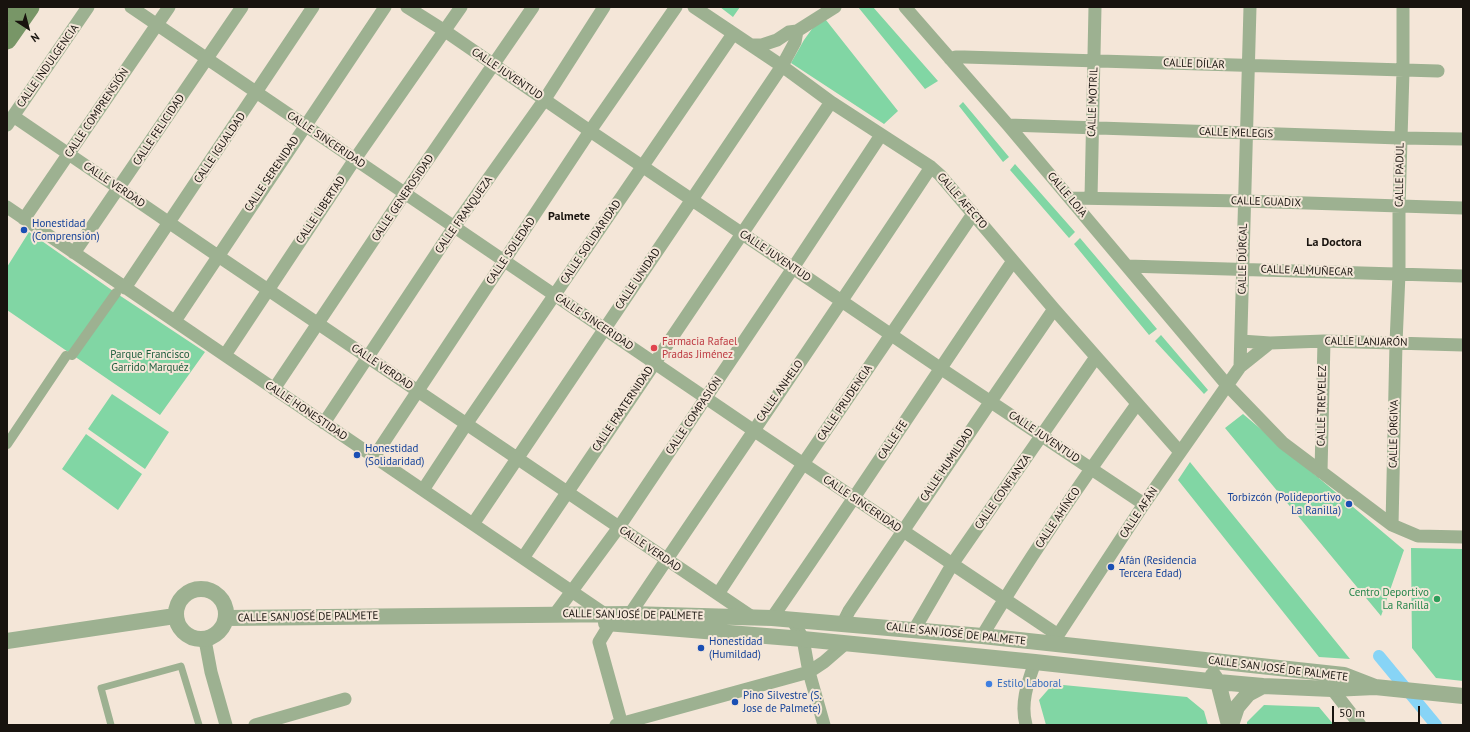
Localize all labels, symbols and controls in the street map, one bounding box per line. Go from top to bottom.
north arrow [8,8,48,48]
street label: CALLE INDULGENCIA [14,22,82,110]
street label: CALLE JUVENTUD [469,45,545,103]
street label: CALLE DÍLAR [1163,56,1225,72]
street label: CALLE COMPRENSIÓN [62,66,132,160]
street label: CALLE MOTRIL [1085,67,1101,137]
street label: CALLE FELICIDAD [130,92,188,168]
street label: CALLE SINCERIDAD [284,109,368,171]
street label: CALLE IGUALDAD [191,110,249,186]
street label: CALLE MELEGIS [1199,125,1273,141]
street label: CALLE SERENIDAD [242,134,302,214]
street label: CALLE PADUL [1393,143,1407,207]
street label: CALLE GENEROSIDAD [369,152,437,244]
street label: CALLE VERDAD [81,159,147,211]
street label: CALLE AFECTO [934,170,990,232]
street label: CALLE LOJA [1044,170,1090,220]
street label: CALLE LIBERTAD [294,174,348,246]
street label: CALLE FRANQUEZA [432,174,496,256]
street label: CALLE GUADIX [1231,194,1301,210]
street label: CALLE SOLIDARIDAD [558,197,624,287]
district label: Palmete [548,210,590,224]
street label: CALLE SOLEDAD [484,215,538,287]
place label: Honestidad (Comprensión) [32,217,100,243]
street label: CALLE DÚRCAL [1236,223,1250,295]
marker: Honestidad (Comprensión) [19,225,29,235]
street label: CALLE JUVENTUD [737,227,813,285]
district label: La Doctora [1306,236,1362,250]
street label: CALLE UNIDAD [613,246,663,312]
street label: CALLE ALMUÑECAR [1260,263,1354,279]
street label: CALLE SINCERIDAD [552,291,636,353]
place label: Farmacia Rafael Pradas Jiménez [662,335,737,361]
street label: CALLE LANJARÓN [1324,335,1408,349]
street label: CALLE VERDAD [349,341,415,393]
marker: Farmacia Rafael Pradas Jiménez [649,343,659,353]
park label: Parque Francisco Garrido Marquéz [110,348,190,374]
street label: CALLE ANHELO [754,358,806,424]
street label: CALLE PRUDENCIA [815,362,875,444]
street label: CALLE FRATERNIDAD [590,364,656,454]
street label: CALLE TREVELEZ [1315,365,1329,447]
street label: CALLE COMPASIÓN [663,375,725,457]
street label: CALLE HONESTIDAD [262,379,350,443]
street label: CALLE ÓRGIVA [1387,400,1401,468]
street label: CALLE JUVENTUD [1006,408,1082,466]
street label: CALLE FE [875,418,911,462]
street label: CALLE HUMILDAD [918,426,976,504]
place label: Honestidad (Solidaridad) [365,442,424,468]
marker: Honestidad (Solidaridad) [352,450,362,460]
street label: CALLE CONFIANZA [972,452,1034,532]
street label: CALLE SINCERIDAD [820,473,904,535]
street label: CALLE AHÍNCO [1033,485,1083,551]
street label: CALLE AFÁN [1117,485,1161,541]
place label: Torbizcón (Polideportivo La Ranilla) [1227,491,1341,517]
marker: Torbizcón (Polideportivo La Ranilla) [1344,499,1354,509]
street label: CALLE VERDAD [617,523,683,575]
place label: Afán (Residencia Tercera Edad) [1119,554,1197,580]
marker: Afán (Residencia Tercera Edad) [1106,562,1116,572]
place label: Centro Deportivo La Ranilla [1349,586,1429,612]
marker: Centro Deportivo La Ranilla [1432,594,1442,604]
street label: CALLE SAN JOSÉ DE PALMETE [562,607,704,623]
street label: CALLE SAN JOSÉ DE PALMETE [237,609,379,625]
street label: CALLE SAN JOSÉ DE PALMETE [885,620,1027,648]
place label: Honestidad (Humildad) [709,635,762,661]
marker: Honestidad (Humildad) [696,643,706,653]
street label: CALLE SAN JOSÉ DE PALMETE [1207,654,1349,684]
place label: Estilo Laboral [997,677,1061,691]
marker: Estilo Laboral [984,679,994,689]
place label: Pino Silvestre (S. Jose de Palmete) [743,689,822,715]
marker: Pino Silvestre (S. Jose de Palmete) [730,697,740,707]
scale bar [1334,698,1422,724]
text: 50 m [1339,705,1365,720]

